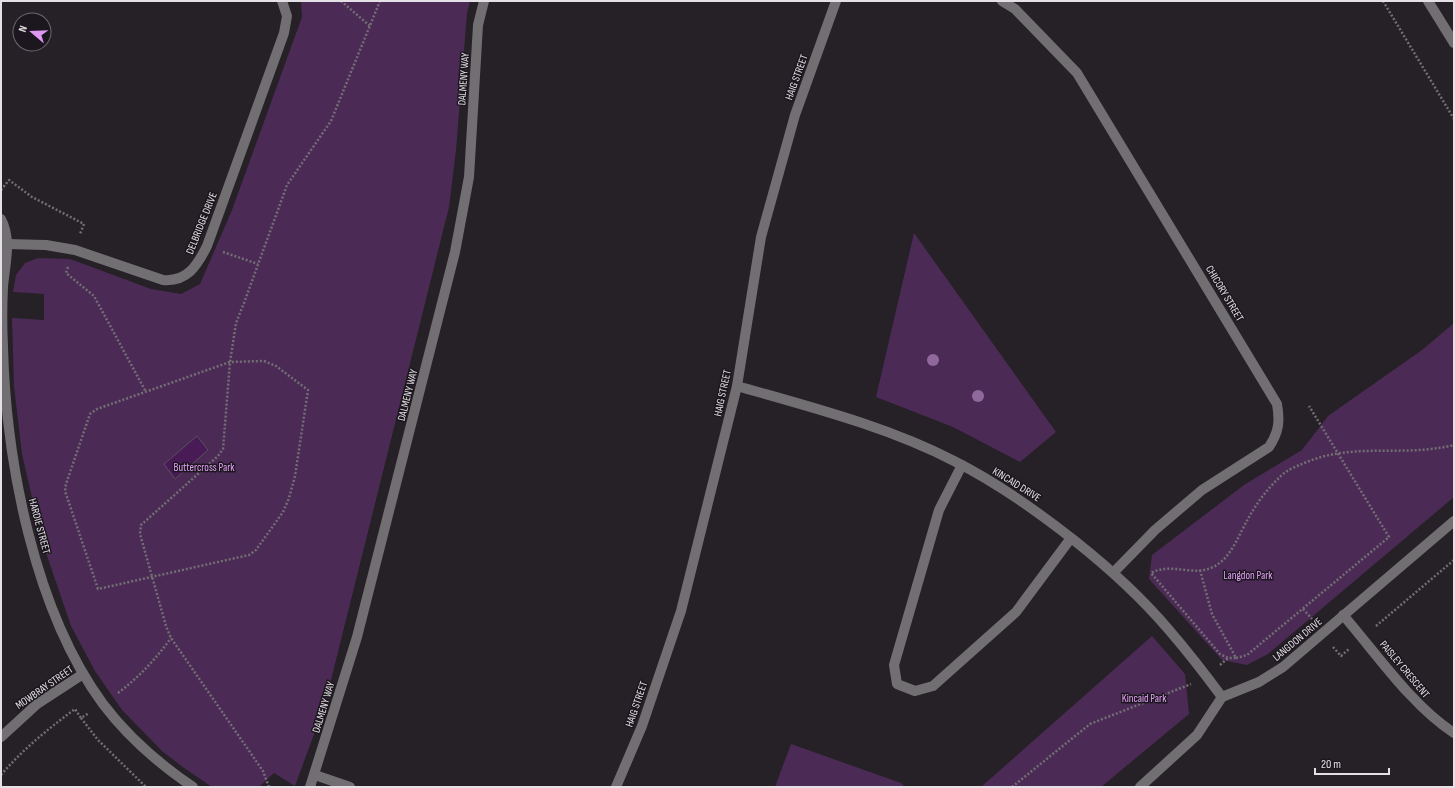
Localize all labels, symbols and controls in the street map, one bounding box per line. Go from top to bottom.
north arrow [12,12,52,52]
text: N [16,24,30,34]
street label: DALMENY WAY [455,52,472,106]
street label: HAIG STREET [782,52,811,102]
street label: DELBRIDGE DRIVE [183,190,220,256]
street label: CHICORY STREET [1203,263,1247,324]
street label: DALMENY WAY [395,368,420,422]
street label: HAIG STREET [711,368,734,418]
park label: Buttercross Park [174,461,235,474]
street label: KINCAID DRIVE [990,464,1043,504]
street label: HARDIE STREET [26,497,53,556]
park label: Langdon Park [1223,569,1273,582]
street label: LANGDON DRIVE [1270,615,1325,664]
street label: PAISLEY CRESCENT [1377,638,1433,701]
street label: MOWBRAY STREET [13,663,76,712]
street label: HAIG STREET [623,679,651,729]
street label: DALMENY WAY [310,680,338,734]
park label: Kincaid Park [1122,692,1167,705]
scale bar [1315,750,1389,776]
text: 20 m [1321,757,1341,772]

